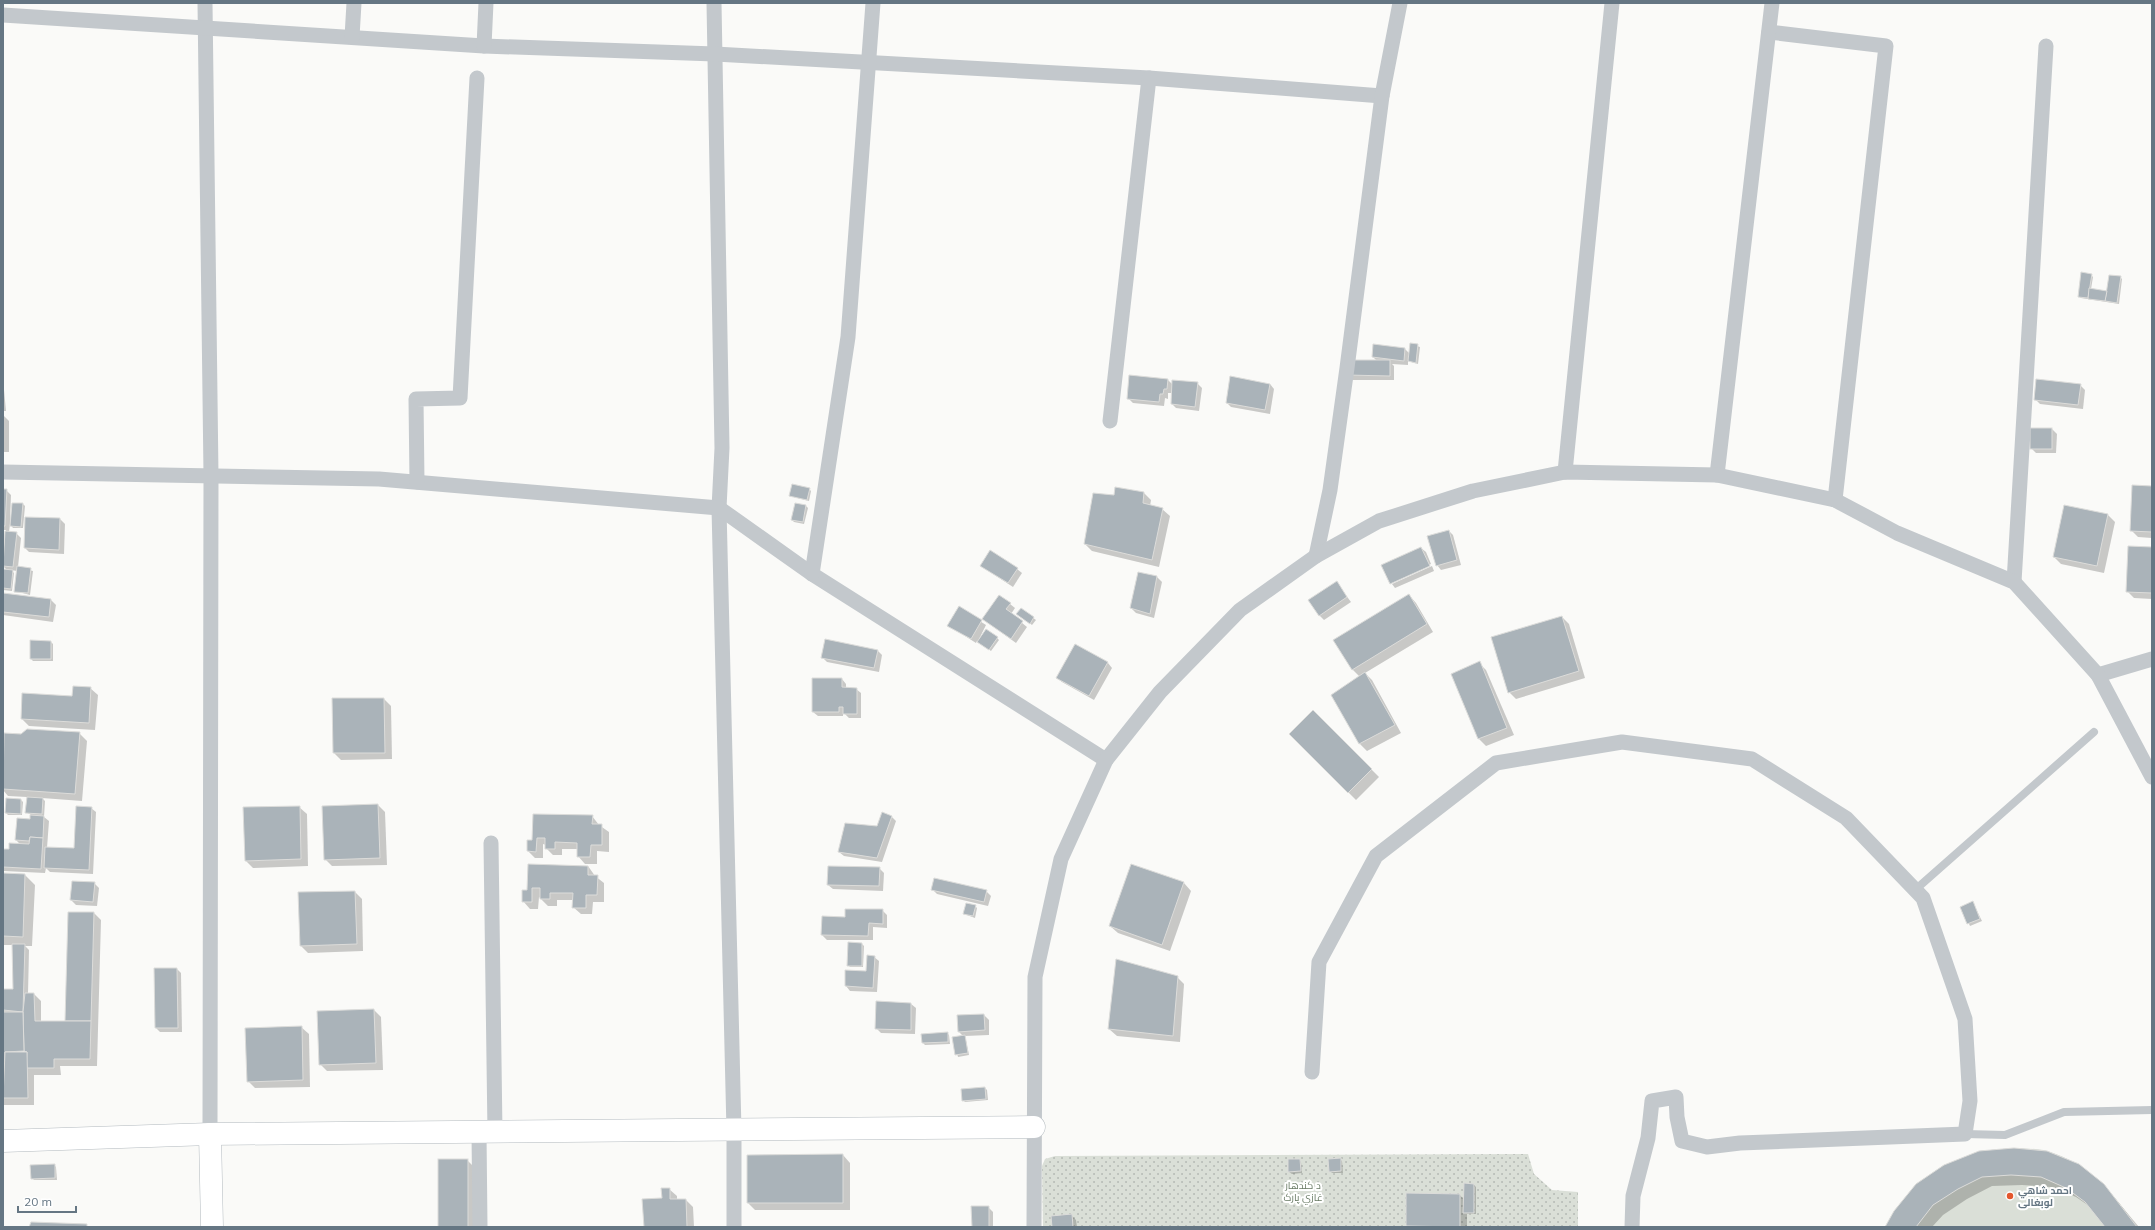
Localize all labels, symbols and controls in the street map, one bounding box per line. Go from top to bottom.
park label: د کندهار غازي پارک [1283,1179,1323,1205]
place label: احمد شاهي لوبغالی [2018,1184,2072,1209]
scale bar [18,1188,76,1214]
marker: احمد شاهي لوبغالی [2005,1191,2015,1201]
text: 20 m [24,1194,52,1209]

